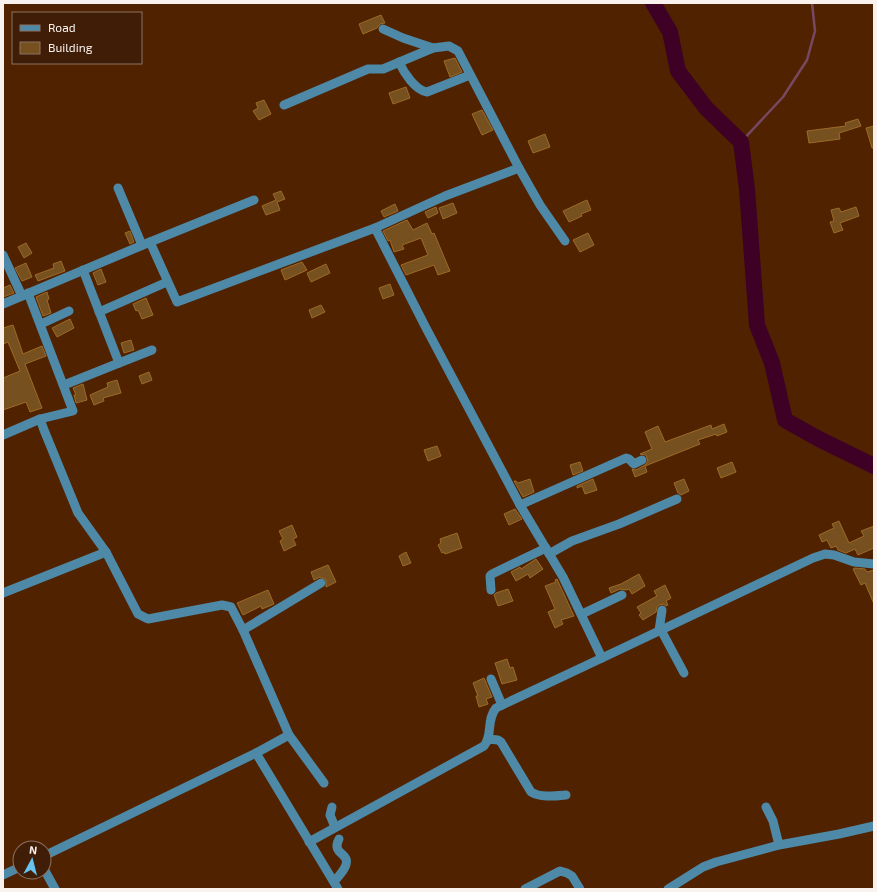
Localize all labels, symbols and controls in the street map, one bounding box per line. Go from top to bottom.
legend [12,12,142,64]
text: Road [48,20,76,34]
text: Building [48,40,93,54]
north arrow [12,840,52,880]
text: N [29,843,38,857]

